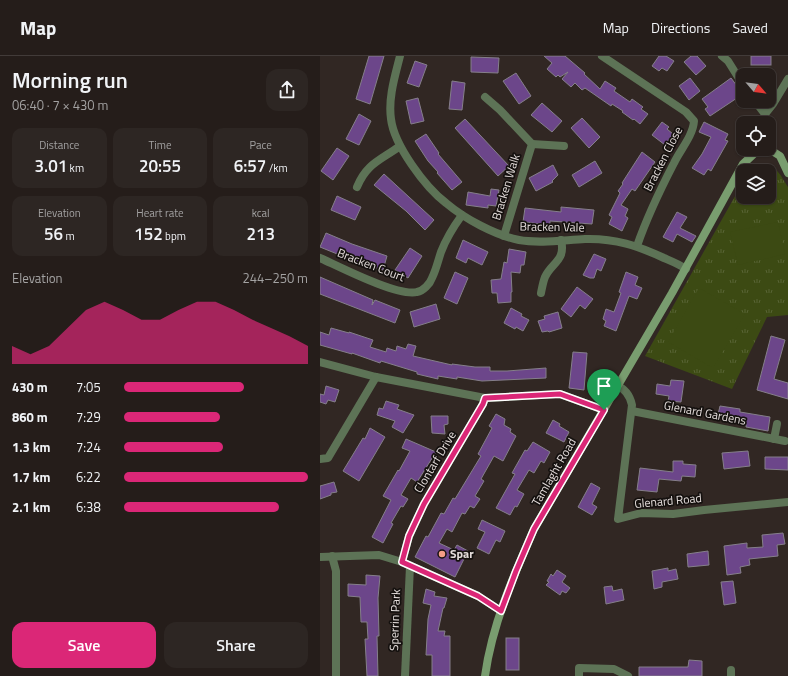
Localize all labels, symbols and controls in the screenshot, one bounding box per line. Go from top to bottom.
text: Map [20,13,56,42]
text: Map [603,17,629,38]
text: Directions [651,17,710,38]
text: Saved [732,17,768,38]
text: Morning run [12,63,128,97]
north arrow [736,68,776,108]
map controls [736,68,776,204]
button: share [266,69,308,111]
text: 06:40 · 7 × 430 m [12,95,108,115]
button: locate [736,116,776,156]
street label: Bracken Close [638,123,687,195]
text: Distance [39,137,79,153]
text: Time [149,137,171,153]
text: Pace [250,137,272,153]
street label: Bracken Walk [486,151,525,222]
text: 3.01 [35,153,67,179]
text: 20:55 [139,153,181,179]
text: 6:57 [234,153,266,179]
text: km [67,160,84,176]
text: /km [266,160,288,176]
button: layers [736,164,776,204]
text: Elevation [38,205,81,221]
text: Heart rate [136,205,184,221]
text: kcal [252,205,270,221]
street label: Bracken Vale [519,216,585,237]
text: 56 [44,221,63,247]
text: 152 [134,221,163,247]
text: 213 [246,221,275,247]
text: m [63,228,75,244]
text: bpm [163,228,186,244]
street label: Bracken Court [335,243,408,286]
text: Elevation [12,268,63,288]
text: 244–250 m [242,268,308,288]
pin [587,369,621,410]
icon: arrive [593,375,615,397]
text: 430 m [12,377,48,397]
text: 7:05 [76,377,101,397]
street label: Glenard Gardens [662,395,748,430]
text: 860 m [12,407,48,427]
text: 7:29 [76,407,101,427]
street label: Clontarf Drive [409,427,461,496]
street label: Tamlaght Road [526,434,581,509]
text: 1.3 km [12,437,50,457]
text: 7:24 [76,437,101,457]
text: 1.7 km [12,467,50,487]
text: 6:22 [76,467,101,487]
street label: Glenard Road [633,488,702,513]
text: 2.1 km [12,497,50,517]
text: 6:38 [76,497,101,517]
place label: Spar [450,544,474,563]
marker: Spar [437,549,447,559]
street label: Sperrin Park [384,588,405,651]
button: Save [12,622,156,668]
button: Share [164,622,308,668]

